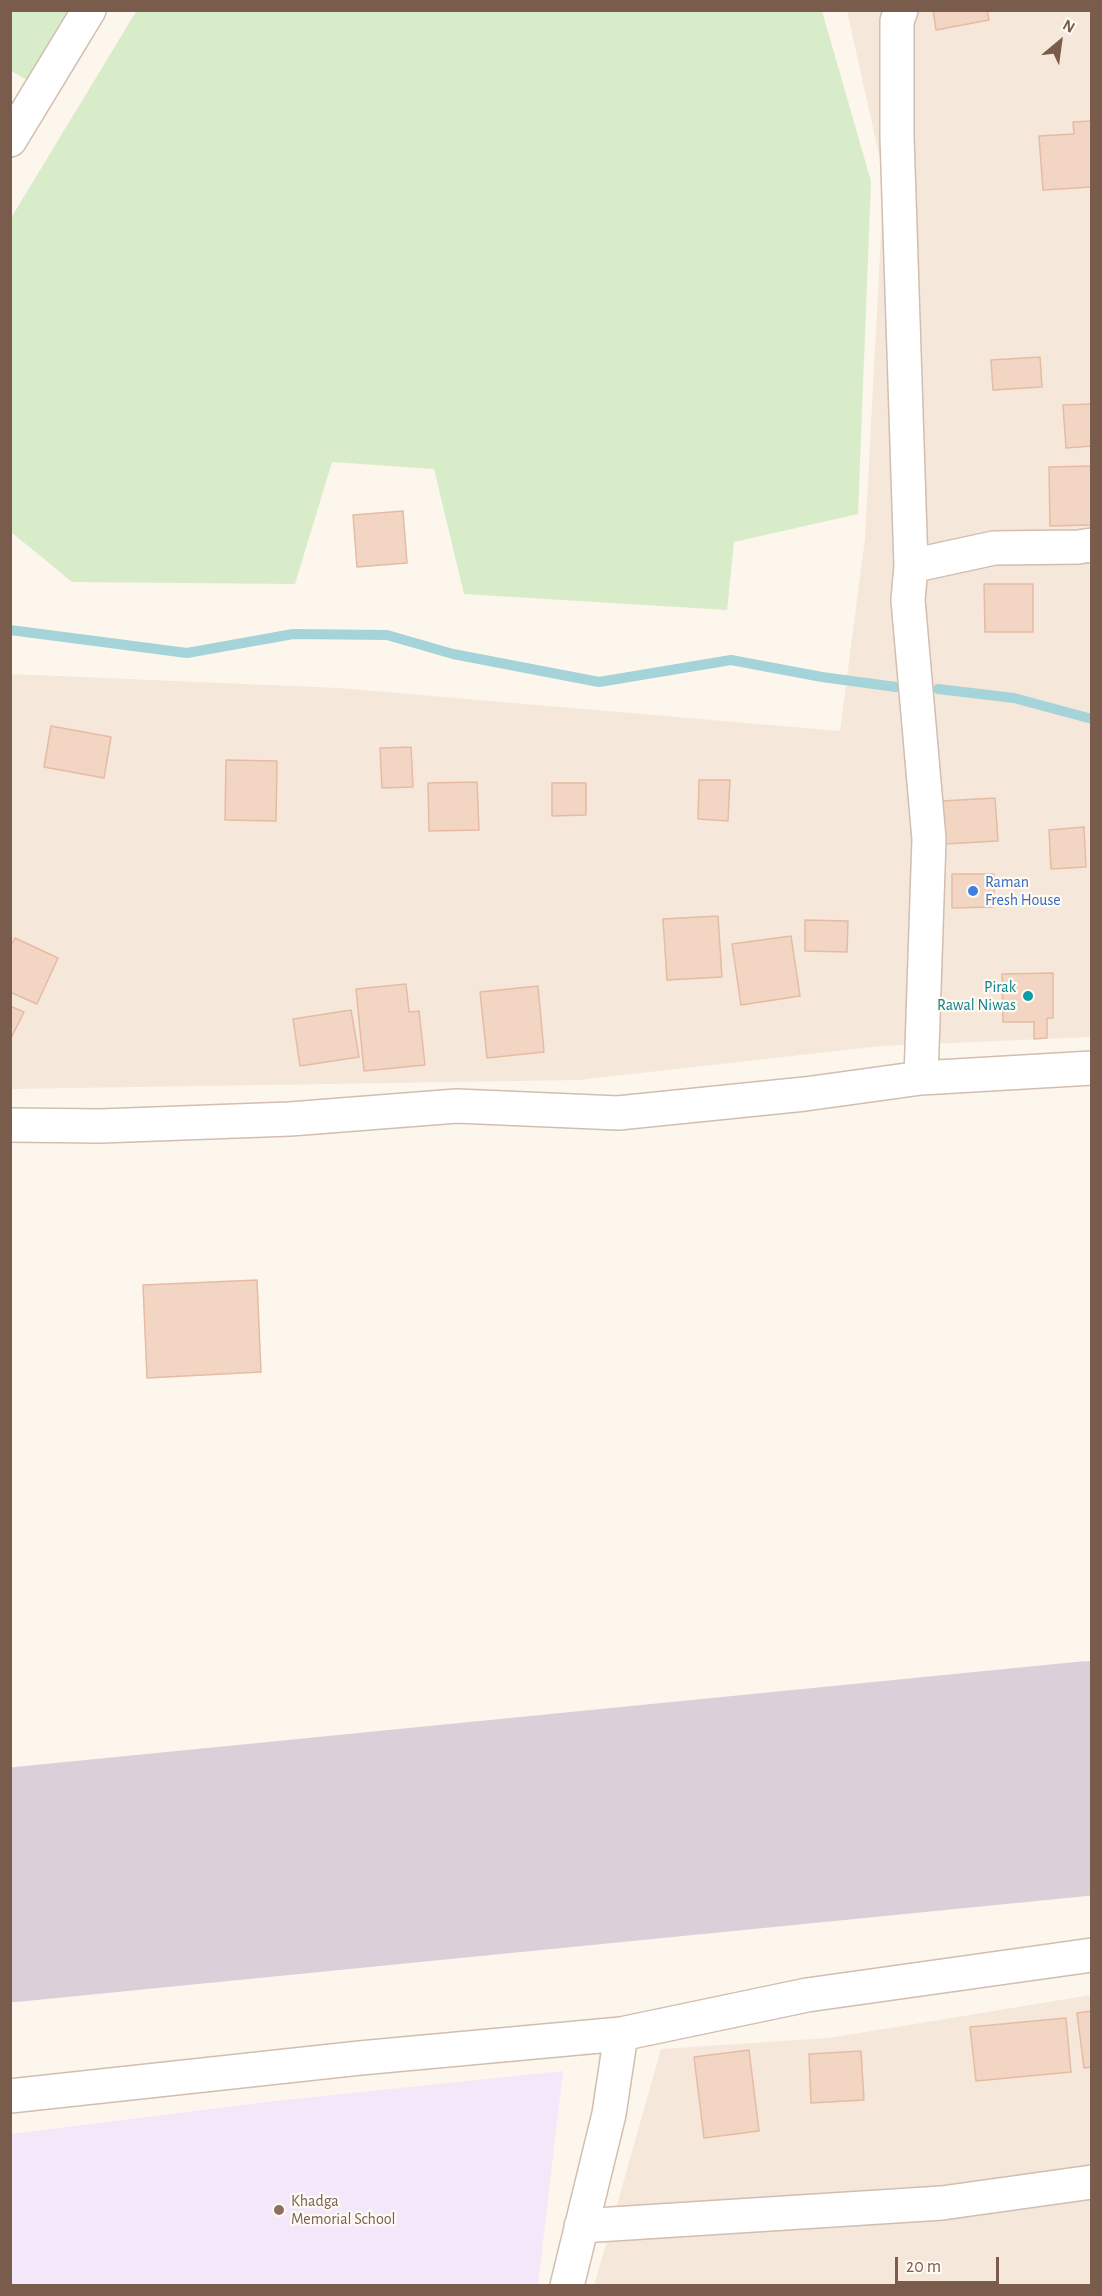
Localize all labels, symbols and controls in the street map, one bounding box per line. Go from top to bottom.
north arrow [1030,12,1090,72]
text: N [1060,17,1077,36]
place label: Raman Fresh House [985,872,1061,910]
marker: Raman Fresh House [966,884,980,898]
place label: Pirak Rawal Niwas [937,977,1016,1015]
marker: Pirak Rawal Niwas [1021,989,1035,1003]
place label: Khadga Memorial School [291,2191,396,2229]
marker: Khadga Memorial School [272,2203,286,2217]
scale bar [898,2245,1002,2283]
text: 20 m [906,2258,941,2276]

